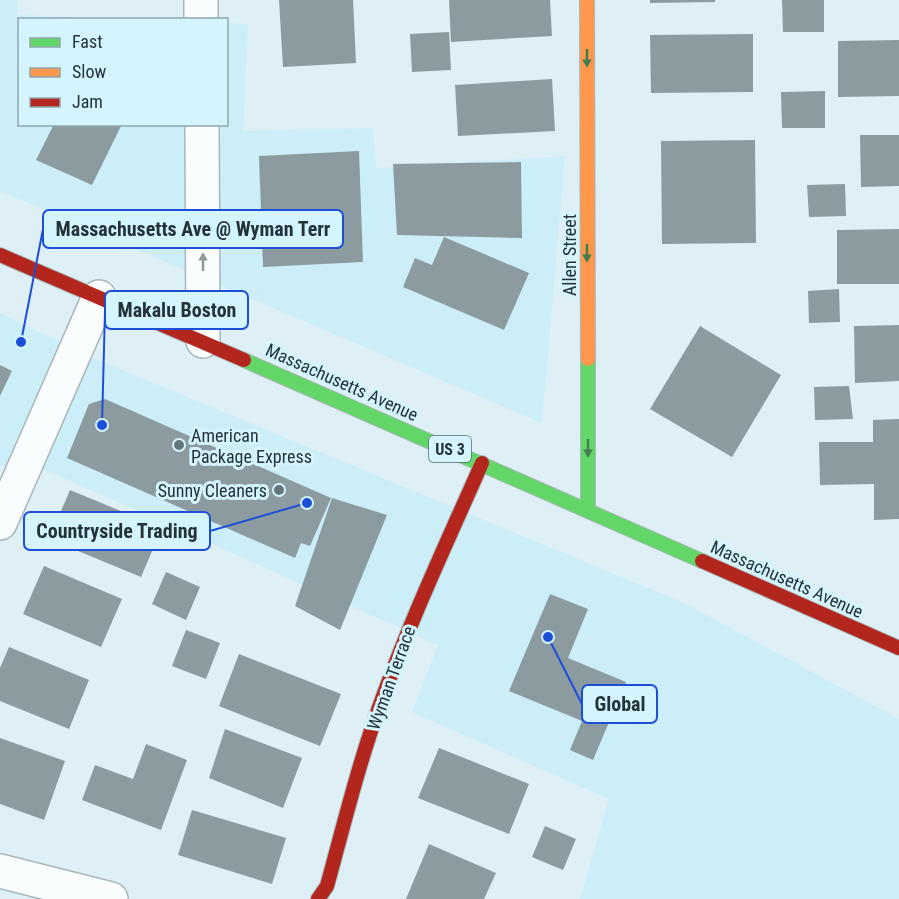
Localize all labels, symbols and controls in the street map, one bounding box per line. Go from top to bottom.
legend [18,18,228,126]
text: Fast [72,31,103,52]
one-way arrow [582,49,592,68]
text: Slow [72,61,107,82]
text: Jam [72,91,103,112]
callout: Massachusetts Ave @ Wyman Terr [43,210,343,248]
street label: Allen Street [559,214,580,296]
text: Massachusetts Ave @ Wyman Terr [56,217,331,241]
one-way arrow [582,244,592,263]
one-way arrow [198,252,208,271]
callout: Makalu Boston [105,291,248,329]
text: Makalu Boston [118,298,236,322]
street label: Massachusetts Avenue [263,339,421,425]
place label: American Package Express [191,425,312,467]
road number: US 3 [429,436,471,462]
marker: American Package Express [172,438,186,452]
one-way arrow [583,439,593,458]
place label: Sunny Cleaners [158,480,267,501]
marker: Sunny Cleaners [272,483,286,497]
callout: Countryside Trading [24,512,210,550]
text: Countryside Trading [36,519,198,543]
street label: Massachusetts Avenue [708,536,866,622]
street label: Wyman Terrace [363,623,419,733]
callout: Global [582,685,657,723]
text: Global [594,692,646,716]

